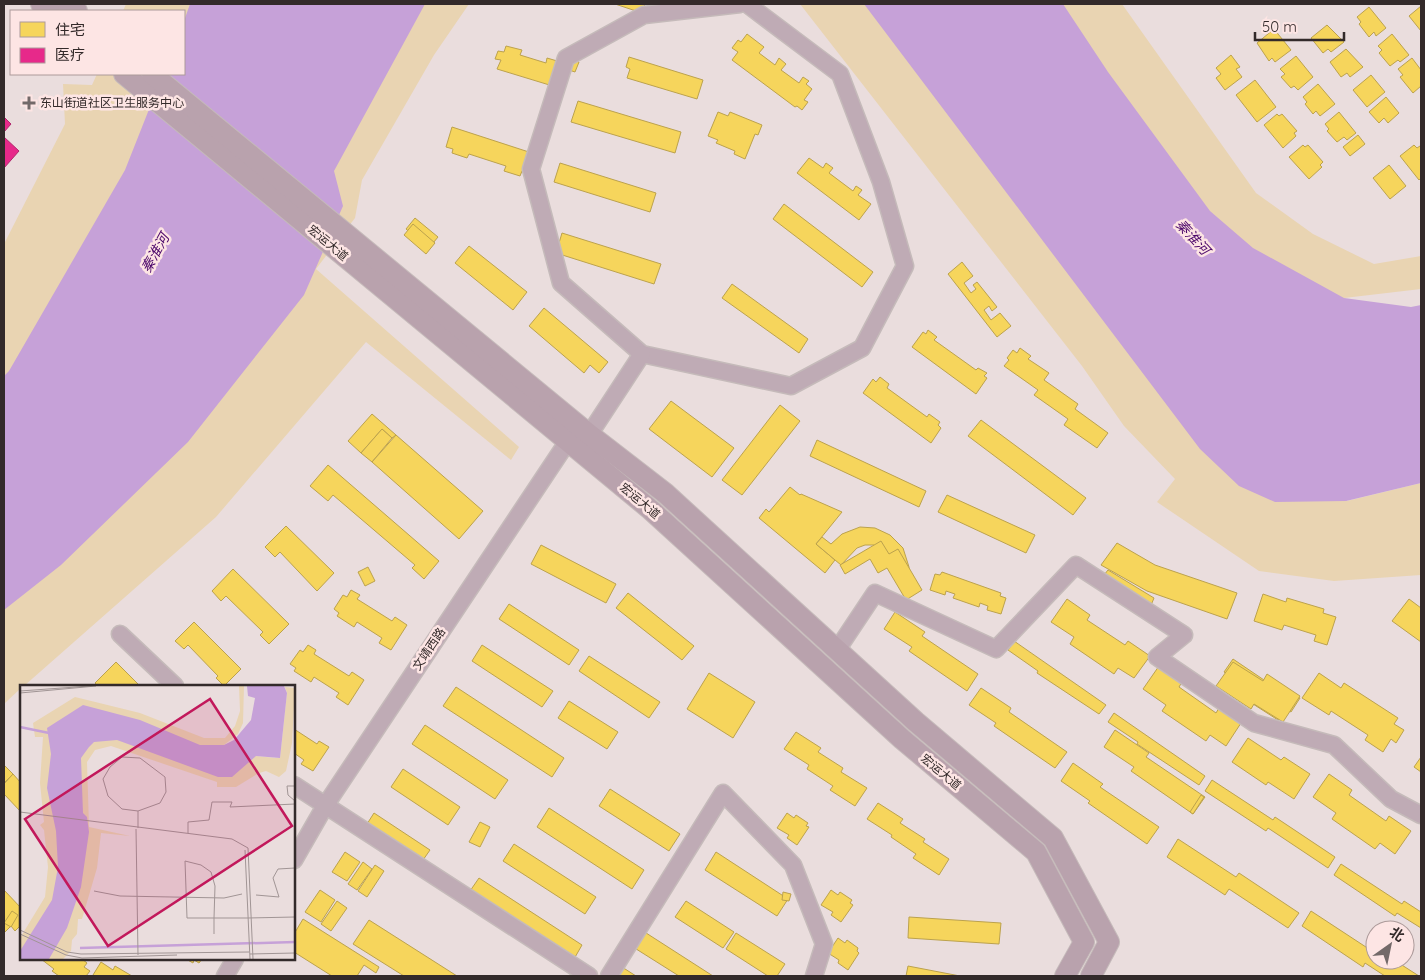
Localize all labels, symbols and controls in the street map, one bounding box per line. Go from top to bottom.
legend [10,10,185,75]
scale bar [1255,10,1344,42]
text: 50 m [1262,17,1297,36]
text: 住宅 [55,20,85,39]
text: 医疗 [55,45,85,64]
place label: 东山街道社区卫生服务中心 [40,95,184,110]
marker: 东山街道社区卫生服务中心 [22,96,36,110]
water label: 秦淮河 [1172,216,1216,261]
street label: 宏运大道 [305,221,352,264]
water label: 秦淮河 [137,228,175,276]
street label: 宏运大道 [617,479,664,522]
street label: 文靖西路 [409,625,448,673]
inset map [20,685,295,960]
street label: 宏运大道 [918,750,965,793]
north arrow [1365,920,1415,970]
text: 北 [1386,923,1408,945]

